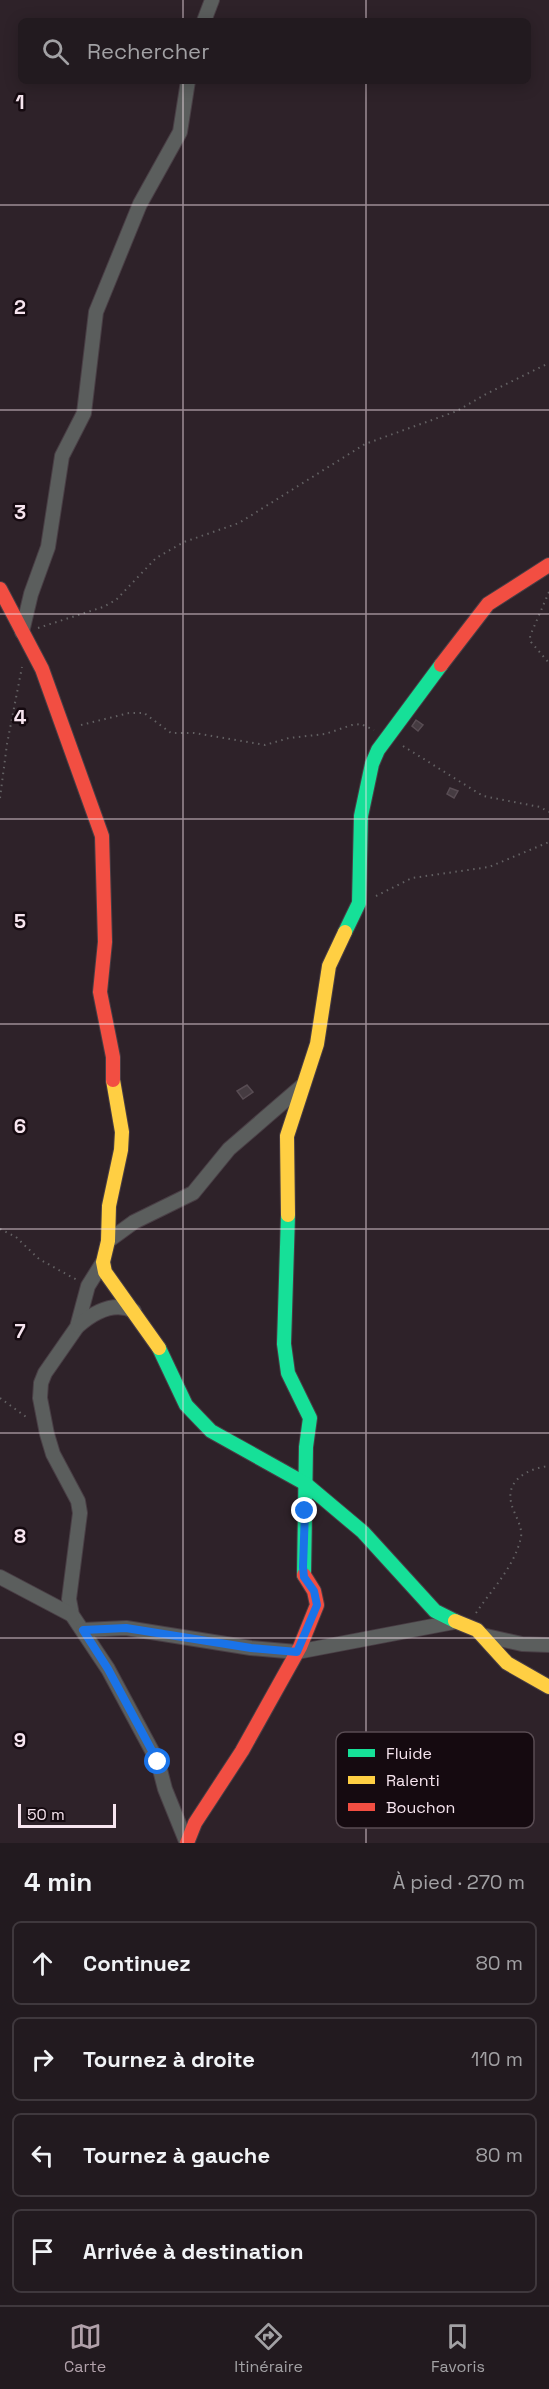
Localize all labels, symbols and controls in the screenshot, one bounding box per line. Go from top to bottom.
search box [18,18,531,84]
icon: search [39,35,72,68]
text: Rechercher [87,37,209,65]
text: 1 [15,89,25,115]
text: 2 [14,294,26,320]
text: 3 [14,499,26,525]
text: 4 [14,704,27,730]
text: 5 [14,908,26,934]
text: 6 [14,1113,26,1139]
text: 7 [14,1318,26,1344]
route end [291,1497,317,1523]
text: 8 [14,1523,26,1549]
text: 9 [14,1727,26,1753]
legend [336,1732,534,1828]
text: Fluide [386,1743,432,1764]
route start [144,1748,170,1774]
text: Ralenti [386,1770,440,1791]
text: Bouchon [386,1797,455,1818]
scale bar [18,1801,116,1828]
text: 50 m [27,1804,65,1825]
text: 4 min [24,1865,92,1899]
text: À pied · 270 m [393,1869,525,1895]
icon: ahead [26,1947,59,1980]
text: Continuez [83,1949,191,1977]
text: 80 m [475,1950,523,1976]
icon: right [26,2043,59,2076]
text: Tournez à droite [83,2045,255,2073]
text: 110 m [471,2046,523,2072]
icon: left [26,2139,59,2172]
text: Tournez à gauche [83,2141,270,2169]
text: 80 m [475,2142,523,2168]
icon: arrive [26,2235,59,2268]
text: Arrivée à destination [83,2237,304,2265]
tab: Carte [64,2320,106,2377]
tab: Itinéraire [234,2320,303,2377]
tab: Favoris [431,2320,485,2377]

